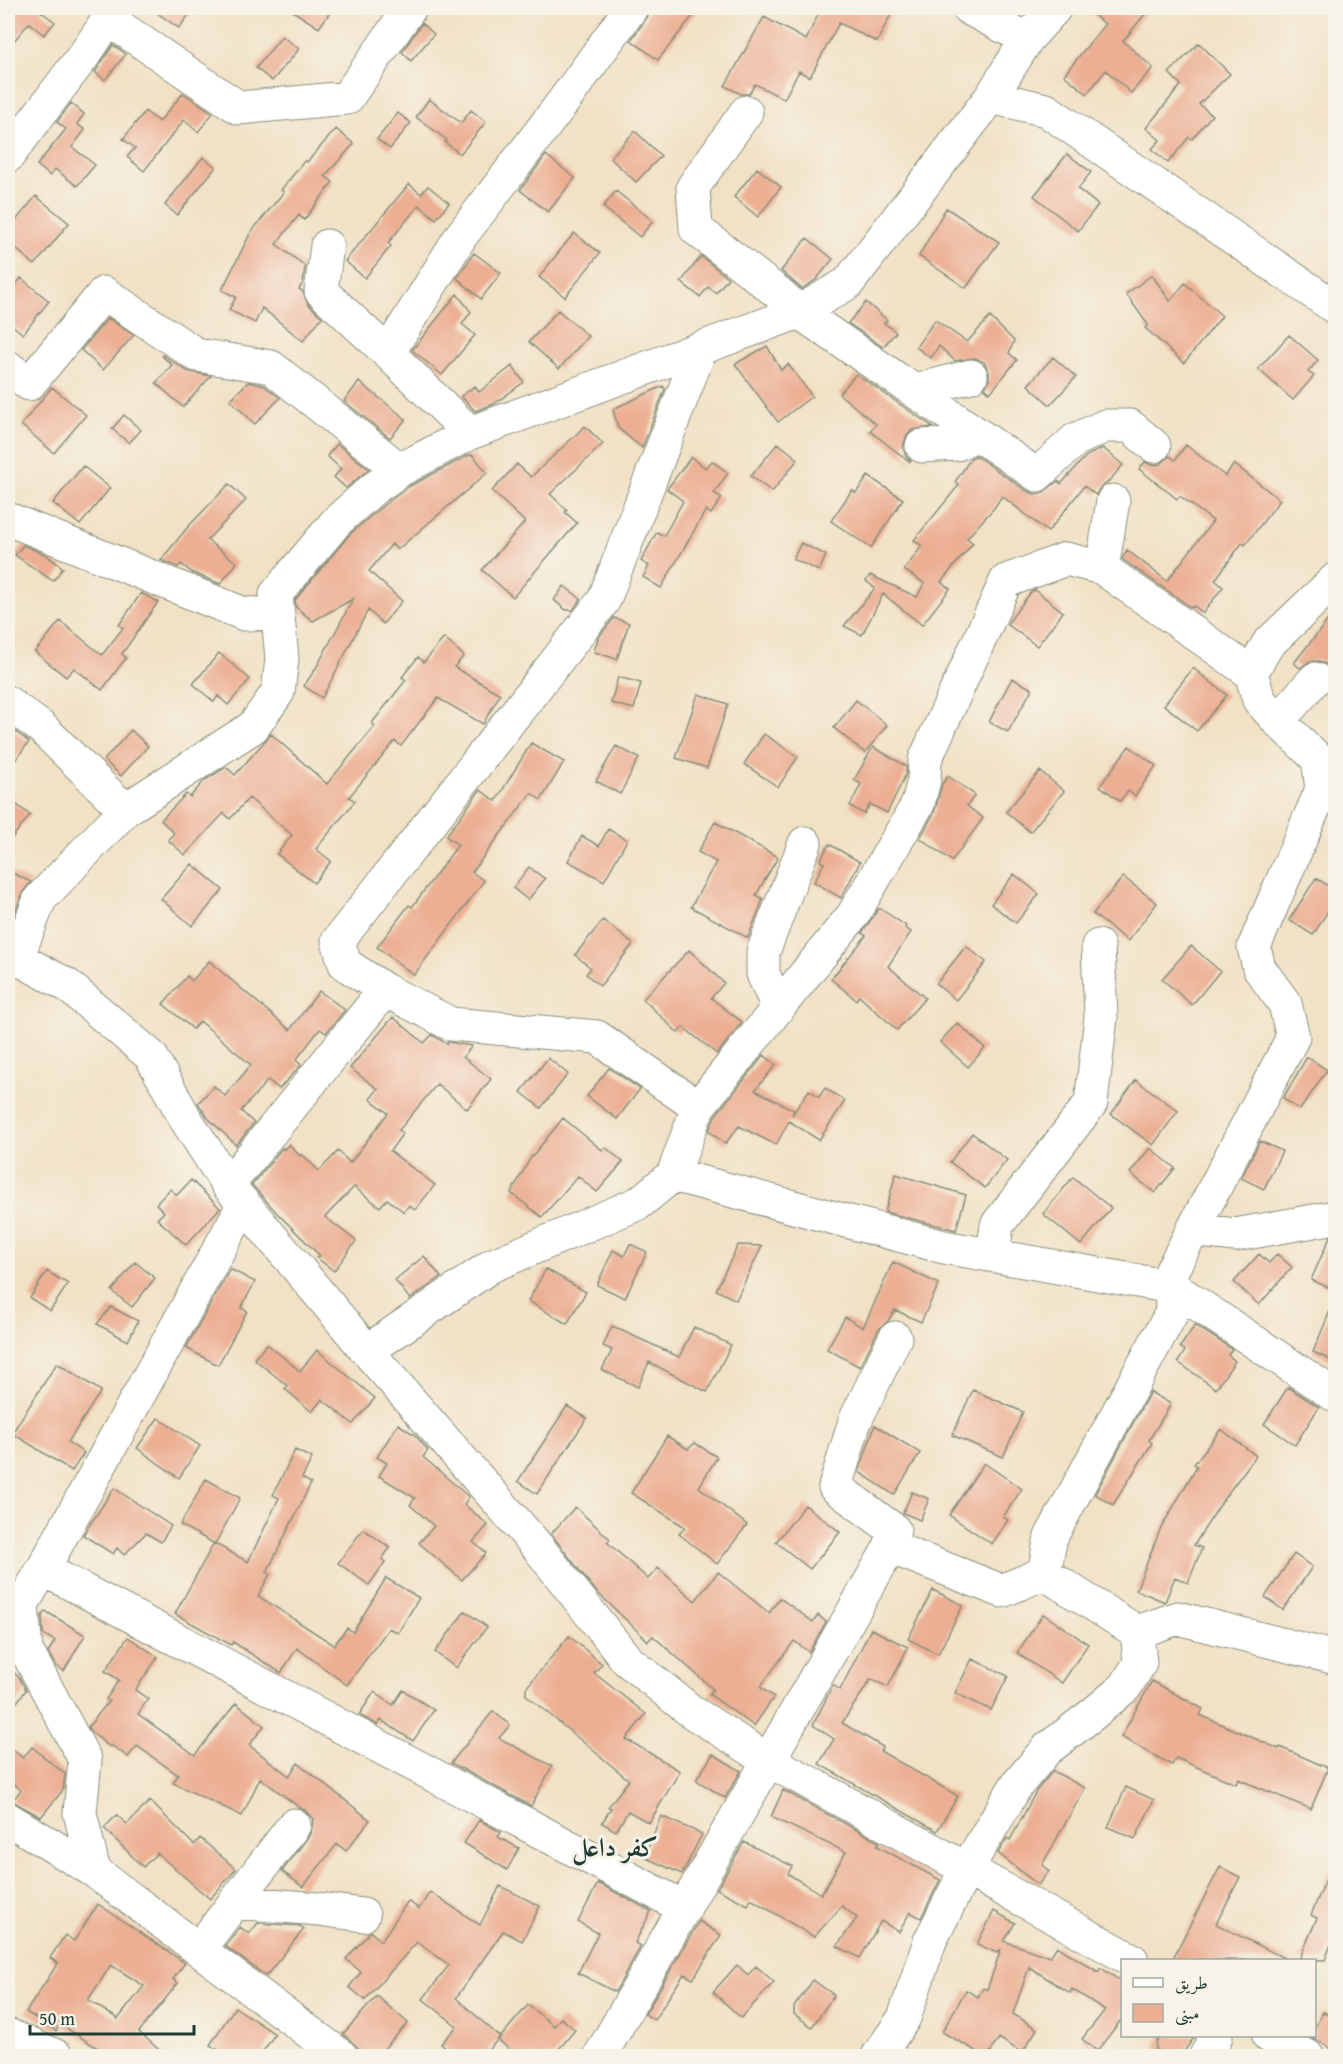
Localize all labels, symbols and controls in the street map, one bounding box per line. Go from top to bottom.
district label: كفر داعل [572,1827,658,1866]
legend [1121,1959,1316,2037]
text: طريق [1175,1969,1208,1996]
scale bar [30,1998,194,2036]
text: مبنى [1175,1999,1200,2026]
text: 50 m [39,2005,75,2032]

